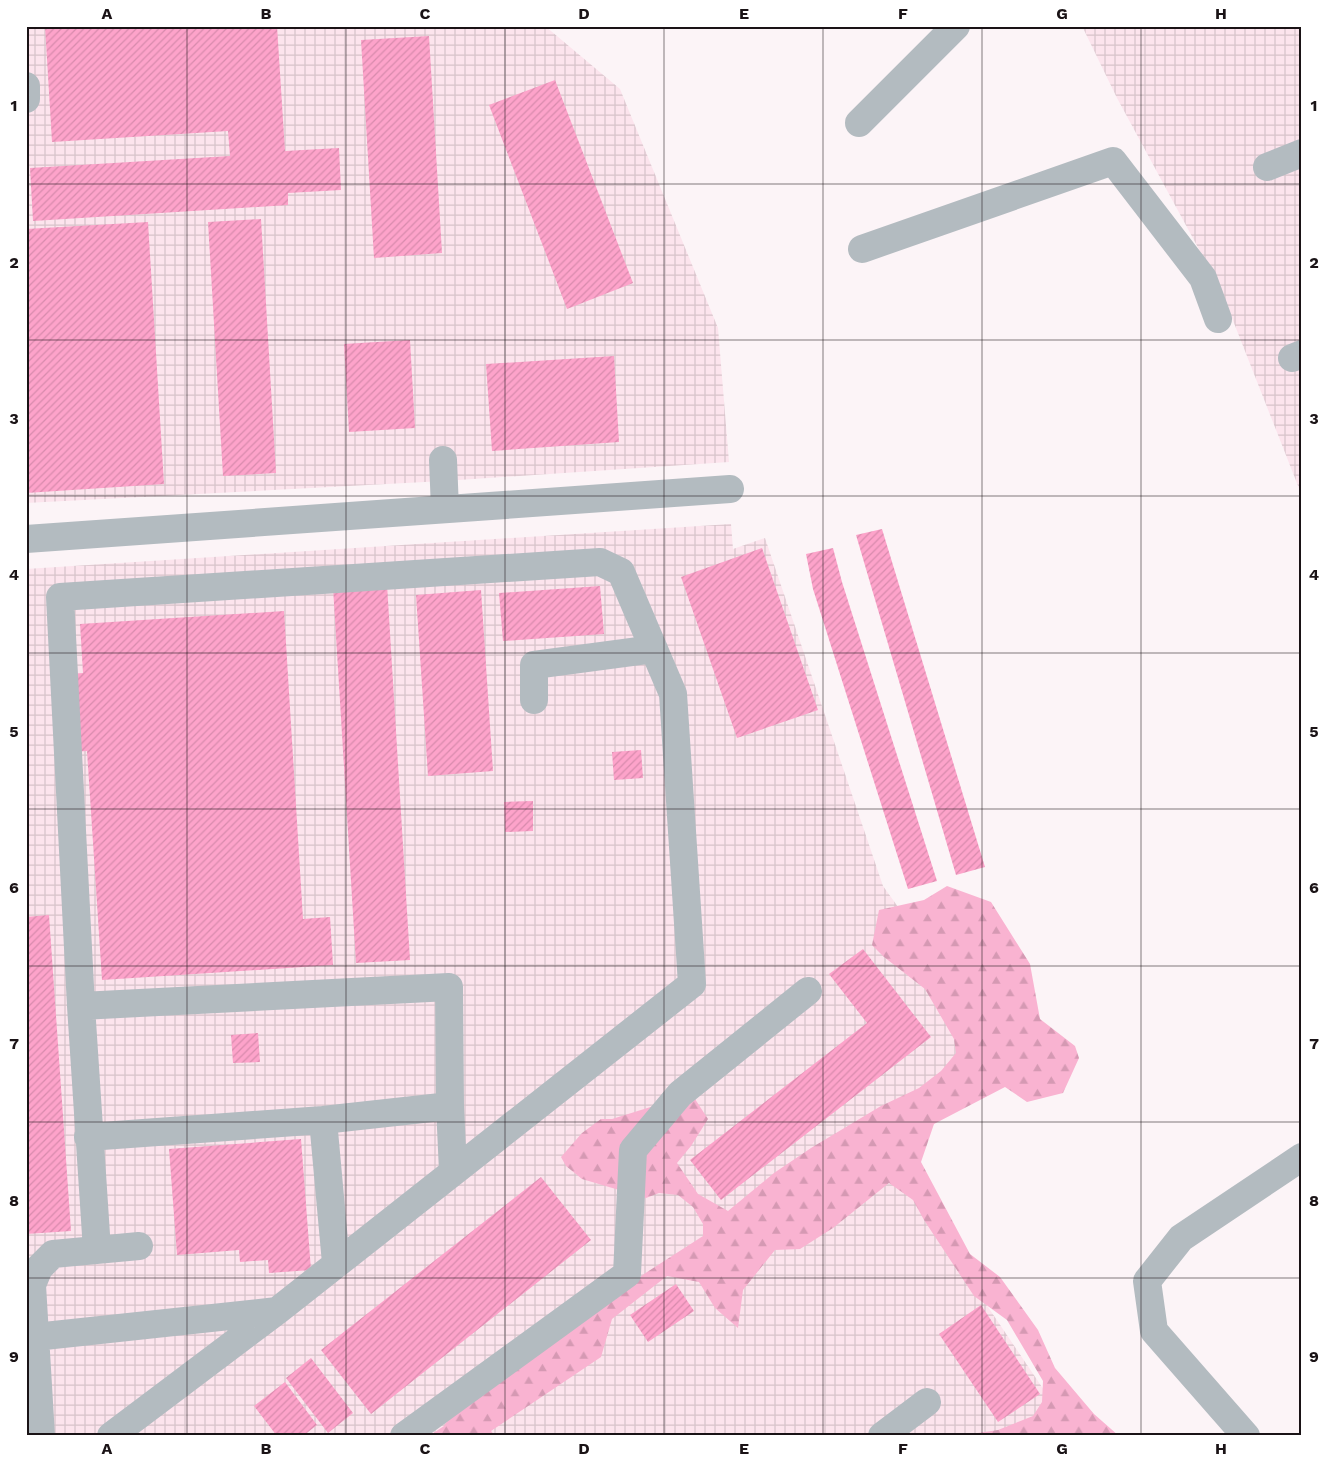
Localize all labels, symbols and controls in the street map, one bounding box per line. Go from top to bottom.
text: A [102,4,113,23]
text: B [261,4,272,23]
text: C [420,4,431,23]
text: D [578,4,590,23]
text: E [739,4,749,23]
text: F [898,4,908,23]
text: G [1056,4,1068,23]
text: H [1215,4,1227,23]
text: 1 [11,96,17,115]
text: 1 [1311,96,1317,115]
text: 2 [9,253,19,272]
text: 2 [1309,253,1319,272]
text: 3 [9,409,19,428]
text: 3 [1309,409,1319,428]
text: 4 [9,565,19,584]
text: 4 [1309,565,1319,584]
text: 5 [9,722,19,741]
text: 5 [1309,722,1319,741]
text: 6 [9,878,19,897]
text: 6 [1309,878,1319,897]
text: 7 [9,1034,19,1053]
text: 7 [1309,1034,1319,1053]
text: 8 [9,1191,19,1210]
text: 8 [1309,1191,1319,1210]
text: 9 [9,1347,19,1366]
text: 9 [1309,1347,1319,1366]
text: A [102,1439,113,1458]
text: B [261,1439,272,1458]
text: C [420,1439,431,1458]
text: D [578,1439,590,1458]
text: E [739,1439,749,1458]
text: F [898,1439,908,1458]
text: G [1056,1439,1068,1458]
text: H [1215,1439,1227,1458]

